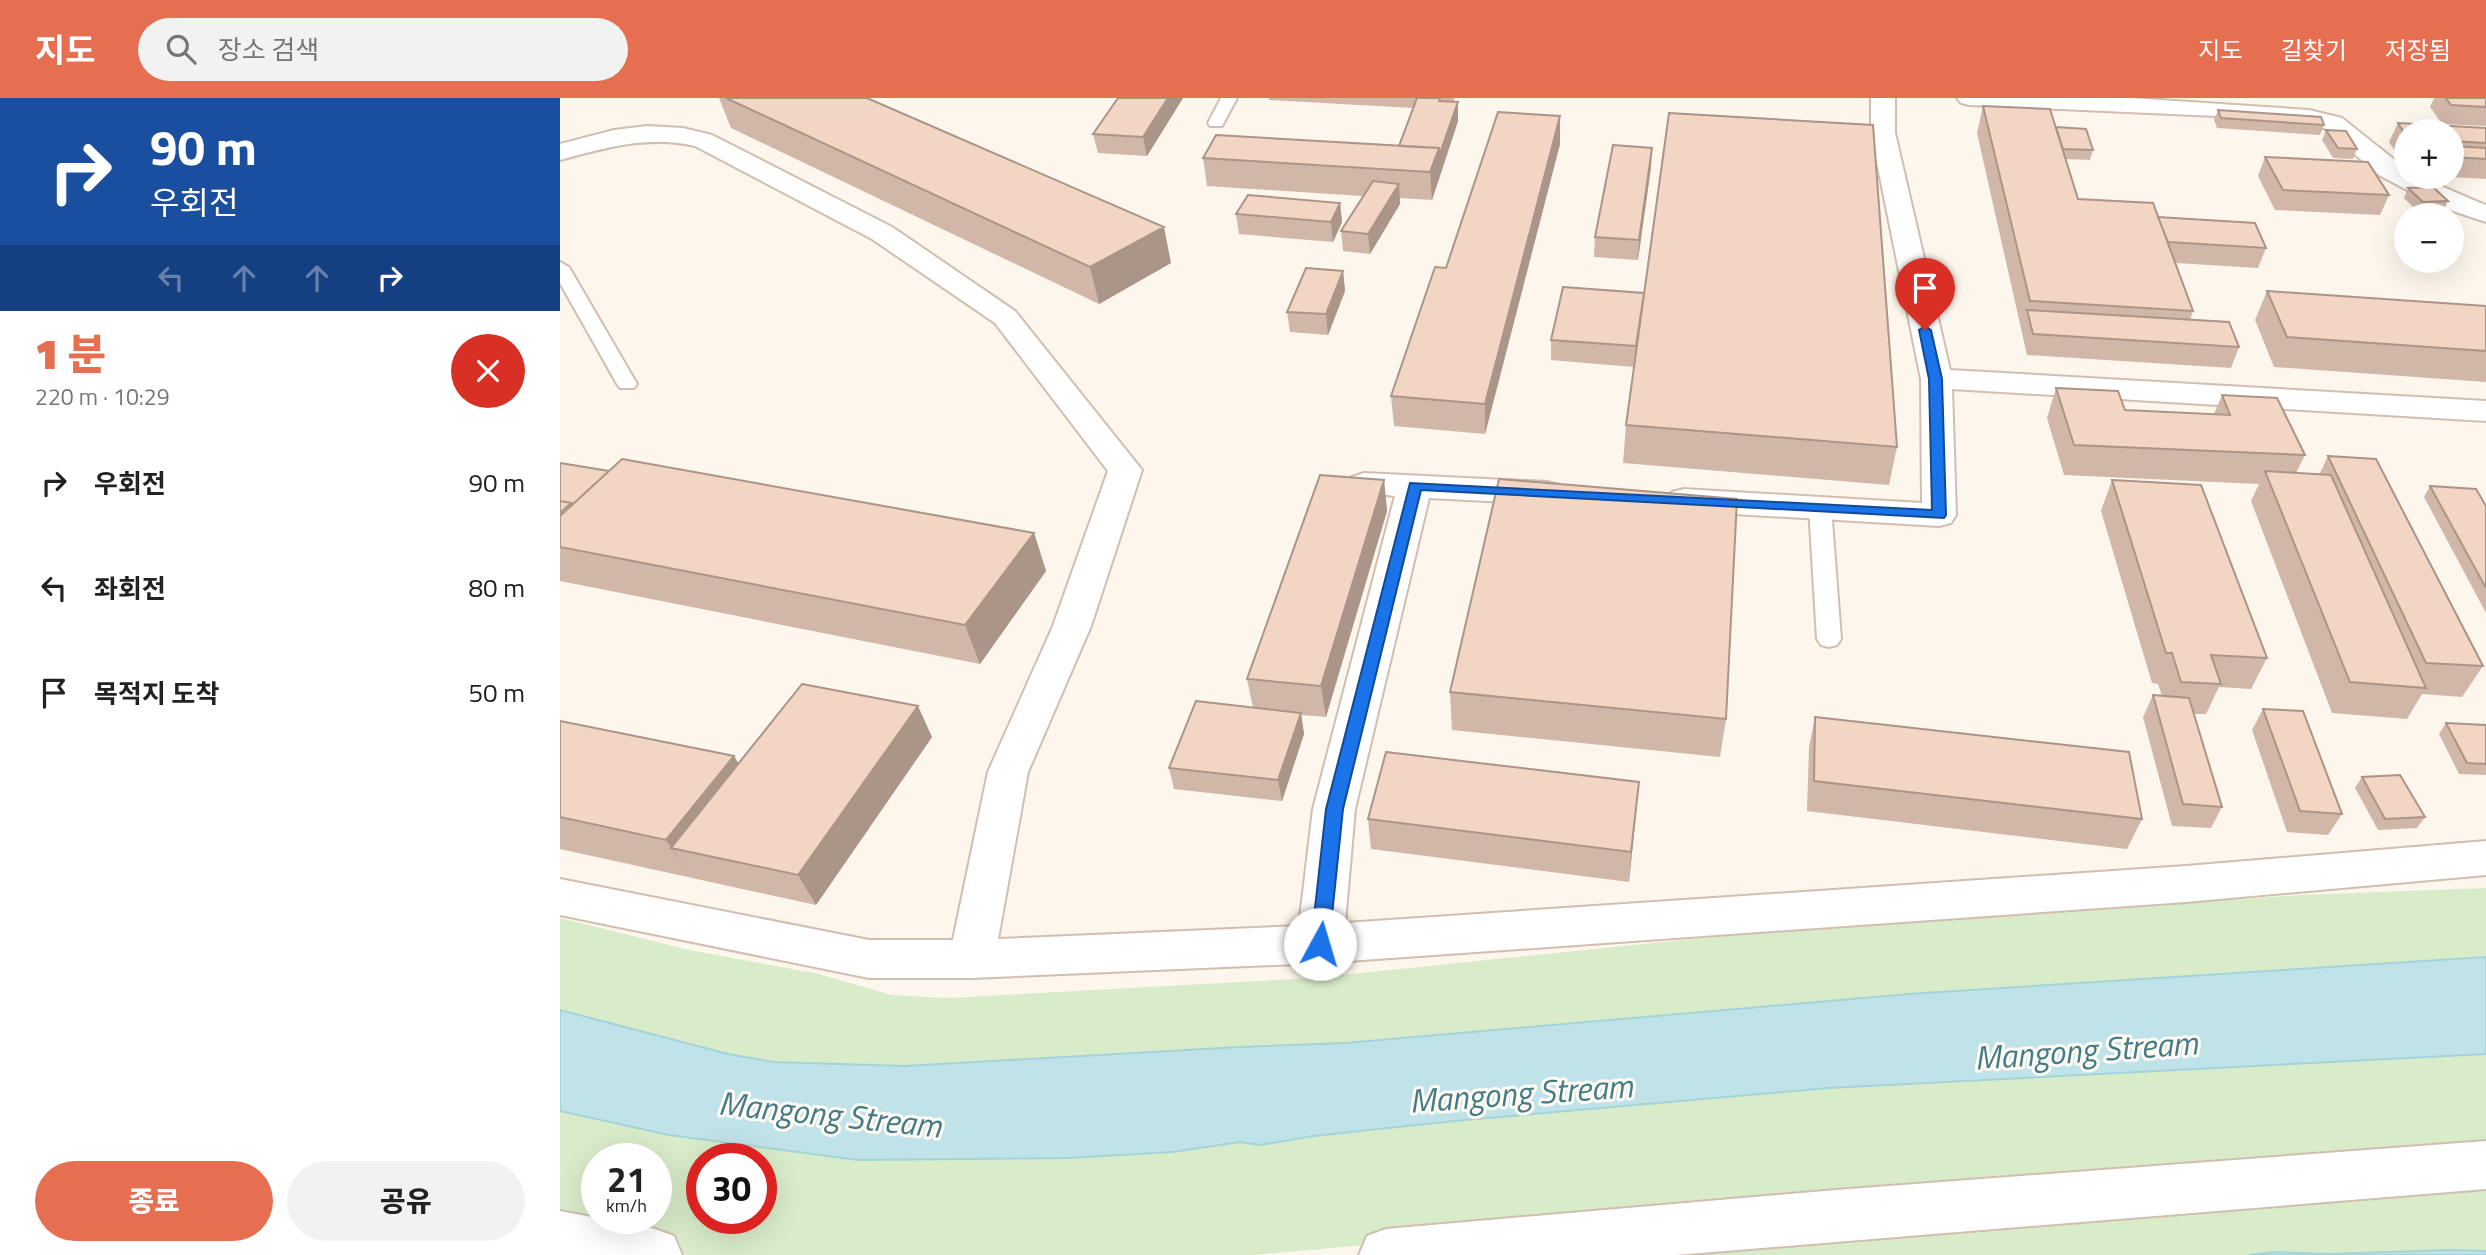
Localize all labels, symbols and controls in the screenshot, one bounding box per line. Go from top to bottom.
search box [138,18,628,81]
text: 지도 [35,25,96,75]
icon: search [162,30,200,68]
text: 장소 검색 [218,30,319,69]
text: 지도 [2198,32,2243,68]
text: 길찾기 [2281,32,2347,68]
text: 저장됨 [2385,32,2451,68]
text: 90 m [150,109,257,184]
map controls [2394,119,2464,273]
button: + [2394,119,2464,189]
icon: right [35,126,126,217]
text: 우회전 [150,178,238,226]
button: − [2394,203,2464,273]
pin [1895,258,1955,330]
icon: left [152,259,190,297]
icon: ahead [225,259,263,297]
icon: ahead [298,259,336,297]
icon: right [371,259,409,297]
icon: arrive [1906,269,1944,307]
text: 1 분 [35,321,106,385]
button: close [451,334,525,408]
text: 220 m · 10:29 [35,379,170,414]
text: 90 m [468,463,525,502]
icon: right [35,464,73,502]
text: 우회전 [94,464,166,503]
text: 80 m [468,568,525,607]
icon: left [35,569,73,607]
text: 좌회전 [94,569,166,608]
text: 50 m [468,673,525,712]
icon: arrive [35,674,73,712]
text: 목적지 도착 [94,674,219,713]
position arrow [1283,907,1357,981]
water label: Mangong Stream [1973,1017,2201,1083]
water label: Mangong Stream [1408,1060,1636,1126]
water label: Mangong Stream [716,1077,945,1151]
speed limit sign: 30 [686,1143,777,1234]
text: 21 [607,1152,646,1206]
button: 종료 [35,1161,273,1241]
button: 공유 [287,1161,525,1241]
text: km/h [606,1192,647,1219]

